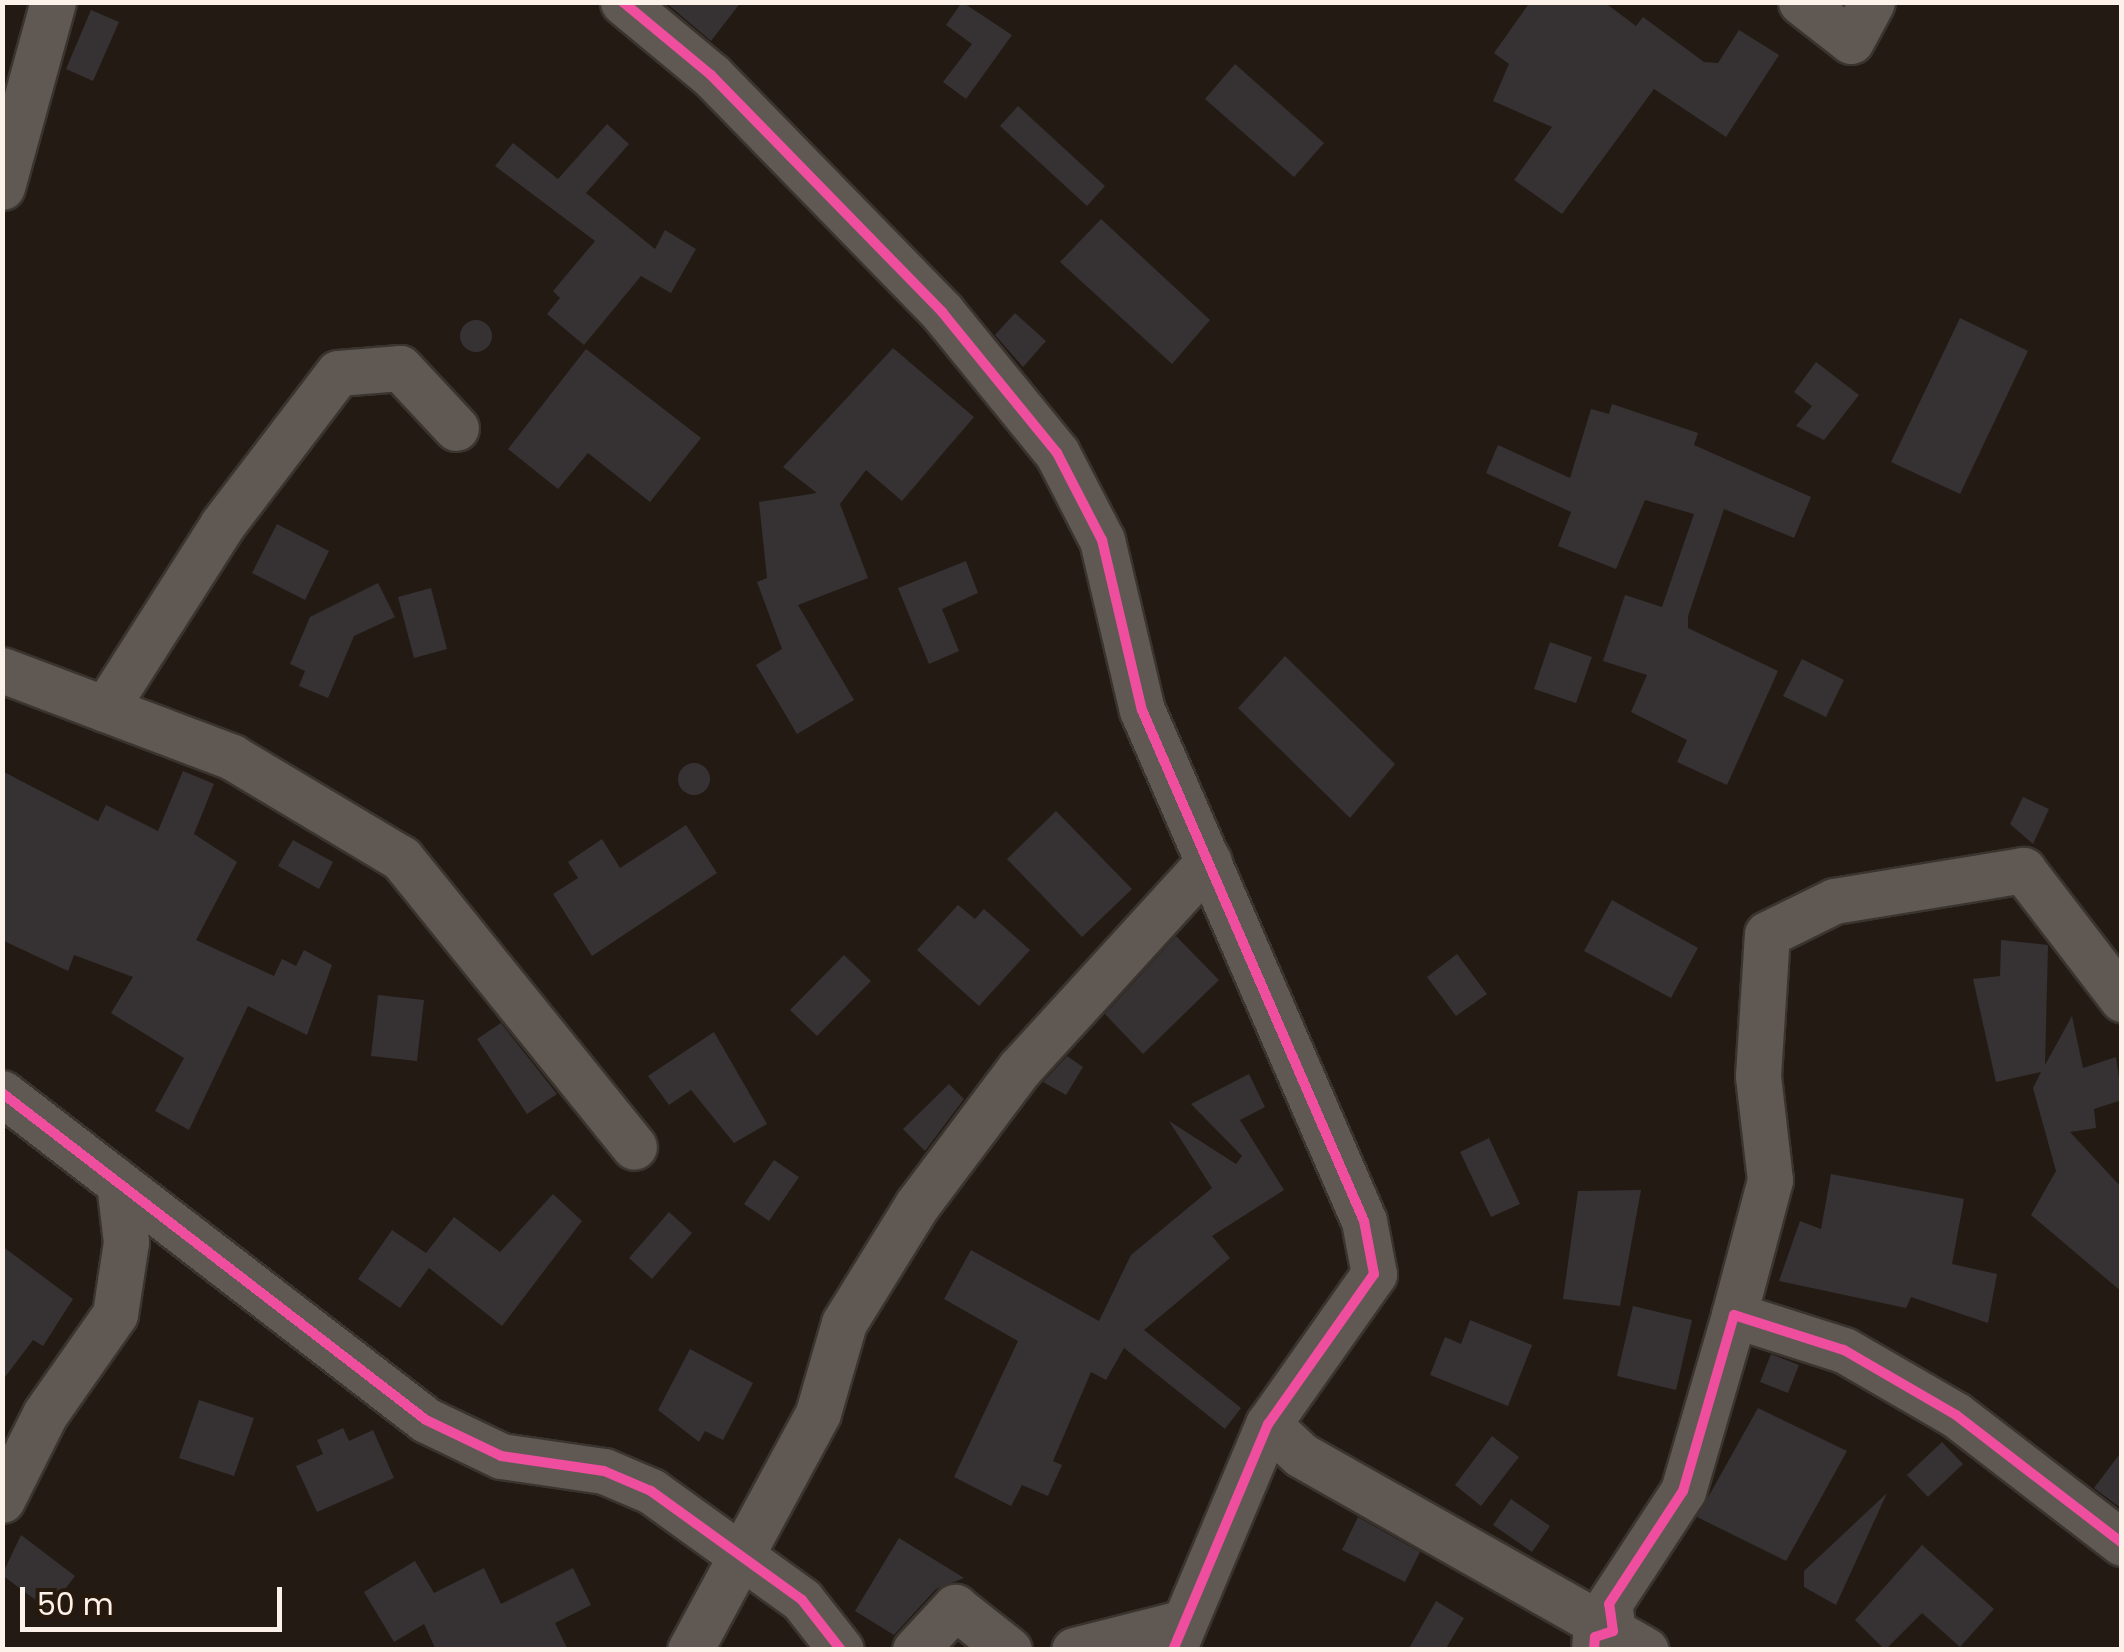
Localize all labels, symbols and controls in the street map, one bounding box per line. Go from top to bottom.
scale bar [25,1567,288,1629]
text: 50 m [37,1583,114,1626]

